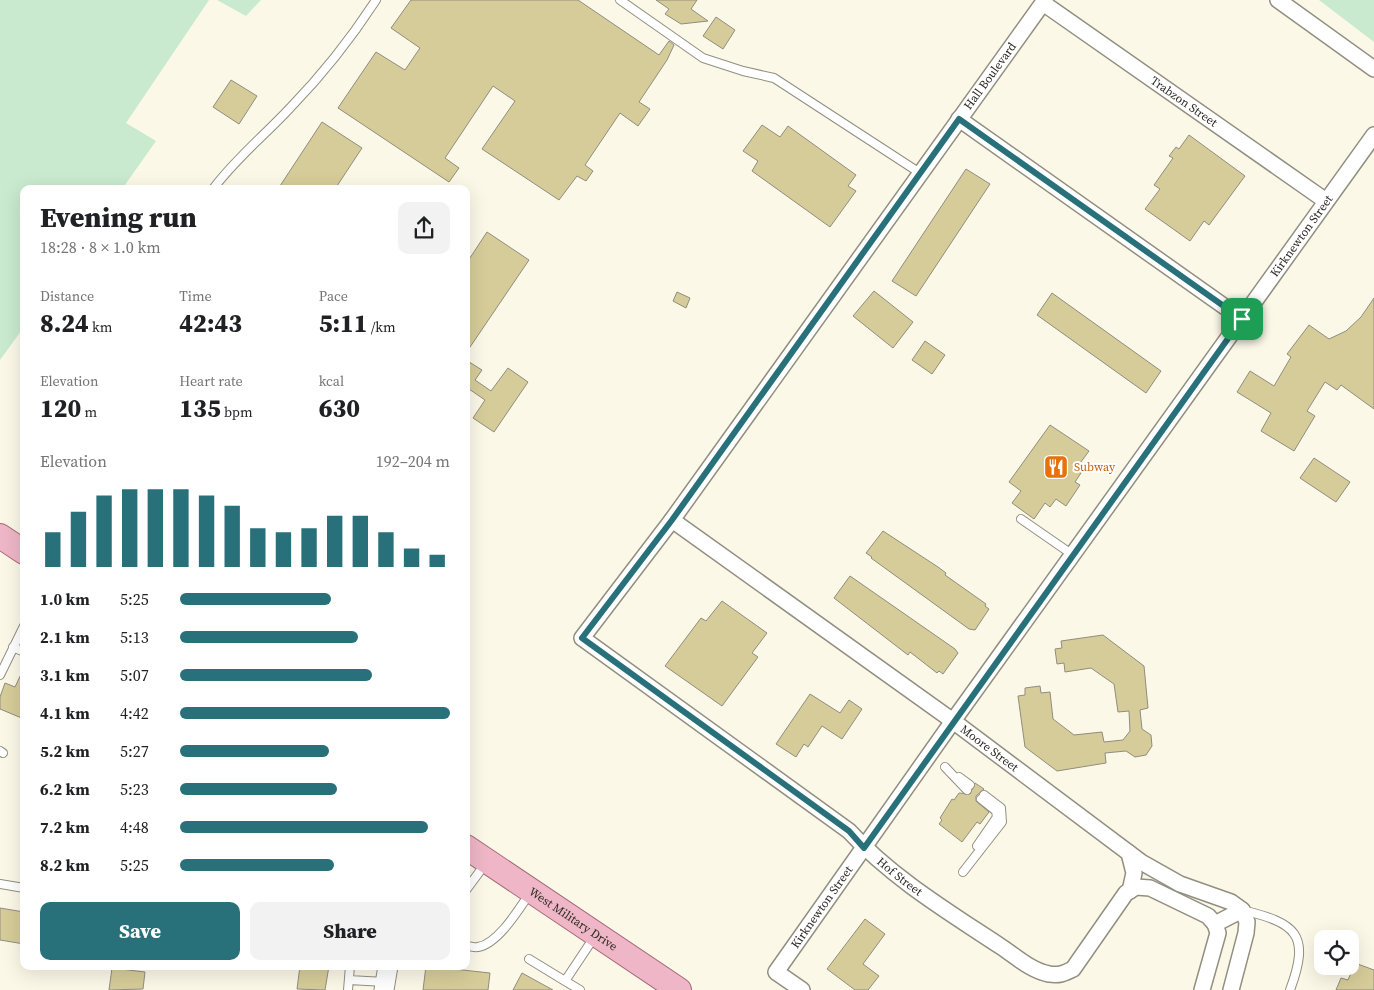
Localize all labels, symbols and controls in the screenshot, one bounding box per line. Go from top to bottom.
street label: Hall Boulevard [960,39,1020,113]
street label: Trabzon Street [1147,73,1221,131]
street label: Kirknewton Street [1267,192,1336,280]
text: Evening run [40,198,197,236]
button: share [398,202,450,254]
text: 18:28 · 8 × 1.0 km [40,236,161,258]
text: Distance [40,286,94,306]
text: Time [179,286,212,306]
text: Pace [319,286,348,306]
pin [1221,298,1263,340]
icon: arrive [1228,305,1256,333]
text: 8.24 [40,306,89,340]
text: 42:43 [179,306,242,340]
text: 5:11 [319,306,367,340]
text: km [89,317,112,337]
text: /km [367,317,396,337]
text: Elevation [40,371,98,391]
text: Heart rate [179,371,243,391]
text: kcal [319,371,344,391]
text: 120 [40,391,81,425]
text: 135 [179,391,221,425]
text: 630 [319,391,360,425]
text: m [81,402,97,422]
text: bpm [221,402,253,422]
text: Elevation [40,450,107,472]
text: 192–204 m [376,450,450,472]
restaurant icon: Subway [1043,454,1069,480]
place label: Subway [1074,459,1116,475]
text: 1.0 km [40,588,90,610]
text: 5:25 [120,588,149,610]
text: 2.1 km [40,626,90,648]
text: 5:13 [120,626,149,648]
text: 3.1 km [40,664,90,686]
text: 5:07 [120,664,149,686]
text: 4.1 km [40,702,90,724]
text: 4:42 [120,702,149,724]
street label: Moore Street [957,721,1022,775]
text: 5.2 km [40,740,90,762]
text: 5:27 [120,740,149,762]
text: 6.2 km [40,778,90,800]
text: 5:23 [120,778,149,800]
text: 7.2 km [40,816,90,838]
text: 4:48 [120,816,149,838]
text: 8.2 km [40,854,90,876]
text: 5:25 [120,854,149,876]
street label: Hof Street [873,854,926,900]
street label: Kirknewton Street [787,863,856,952]
street label: West Military Drive [526,883,620,954]
button: Save [40,902,240,960]
button: Share [250,902,450,960]
map controls [1314,930,1359,975]
button: locate [1314,930,1359,975]

